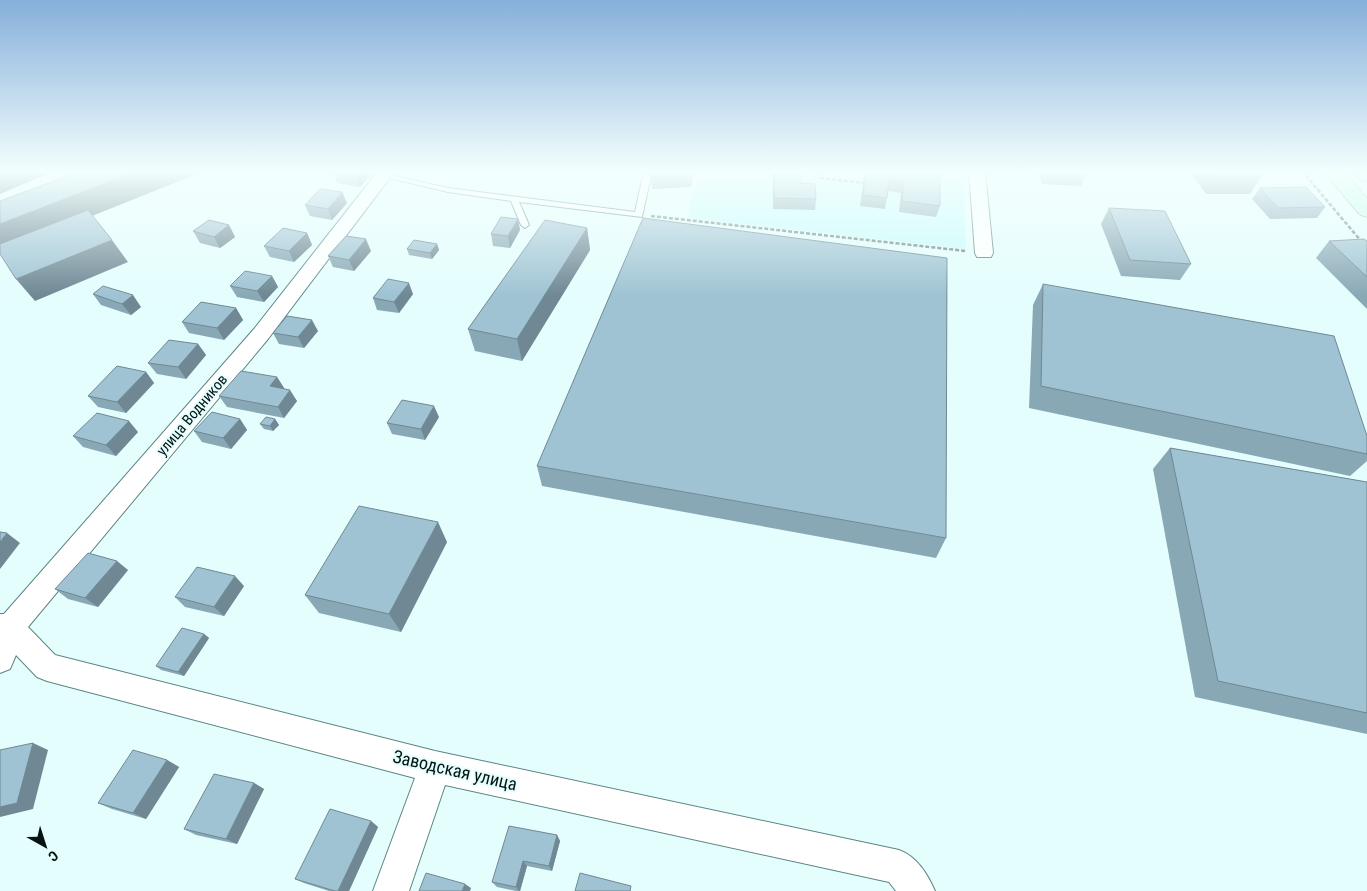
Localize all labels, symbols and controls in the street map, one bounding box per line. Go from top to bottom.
street label: улица Водников [153,371,231,459]
street label: Заводская улица [391,745,519,795]
north arrow [20,821,70,871]
text: С [45,847,61,865]

